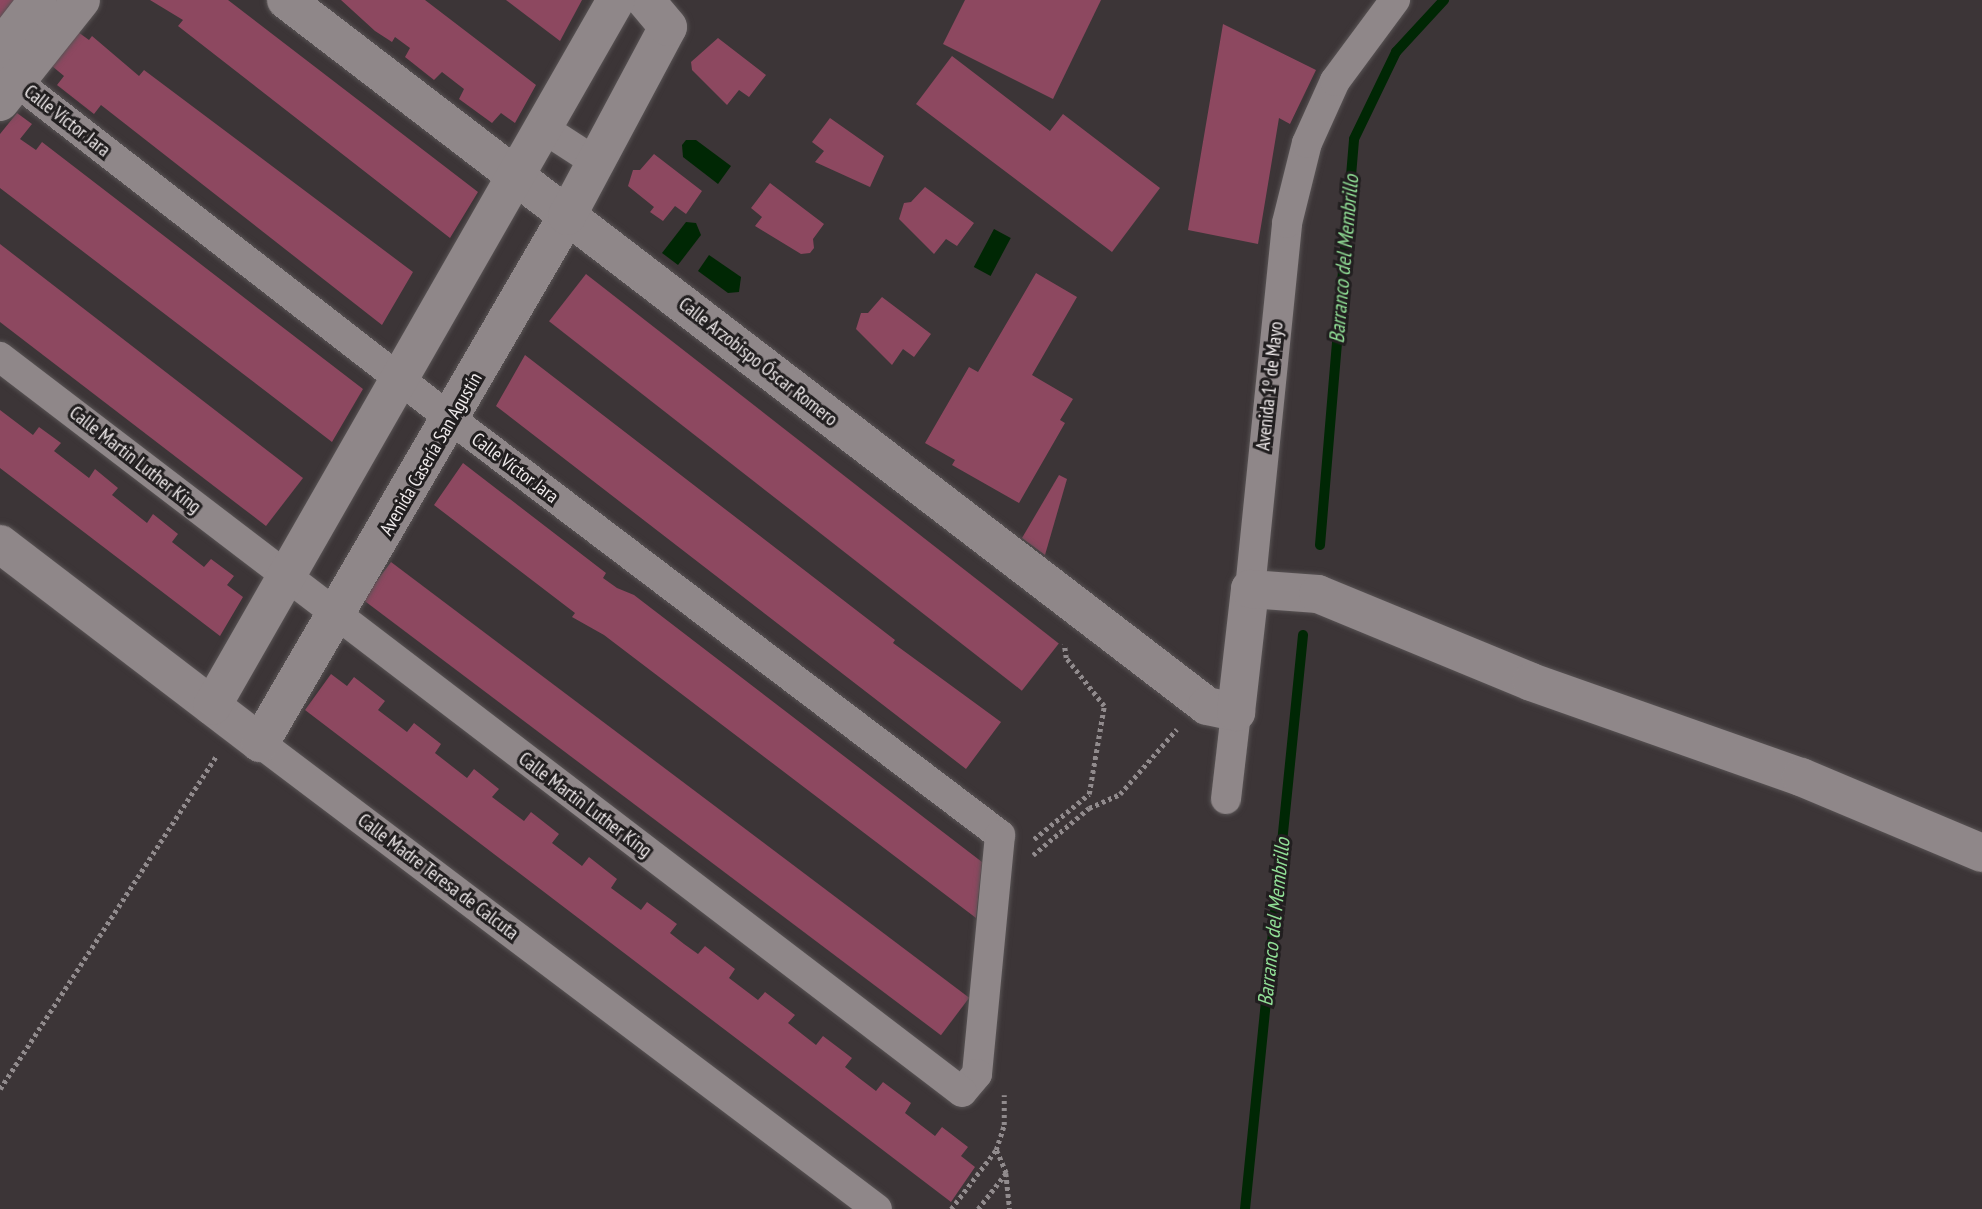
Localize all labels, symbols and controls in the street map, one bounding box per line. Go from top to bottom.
street label: Calle Víctor Jara [19,80,115,162]
water label: Barranco del Membrillo [1324,174,1364,344]
street label: Calle Arzobispo Óscar Romero [674,293,842,431]
street label: Avenida 1º de Mayo [1252,320,1288,452]
street label: Avenida Casería San Agustín [375,368,487,540]
street label: Calle Martin Luther King [65,402,205,518]
street label: Calle Víctor Jara [467,428,563,508]
street label: Calle Martin Luther King [514,748,656,862]
street label: Calle Madre Teresa de Calcuta [353,809,523,945]
water label: Barranco del Membrillo [1253,837,1295,1007]

